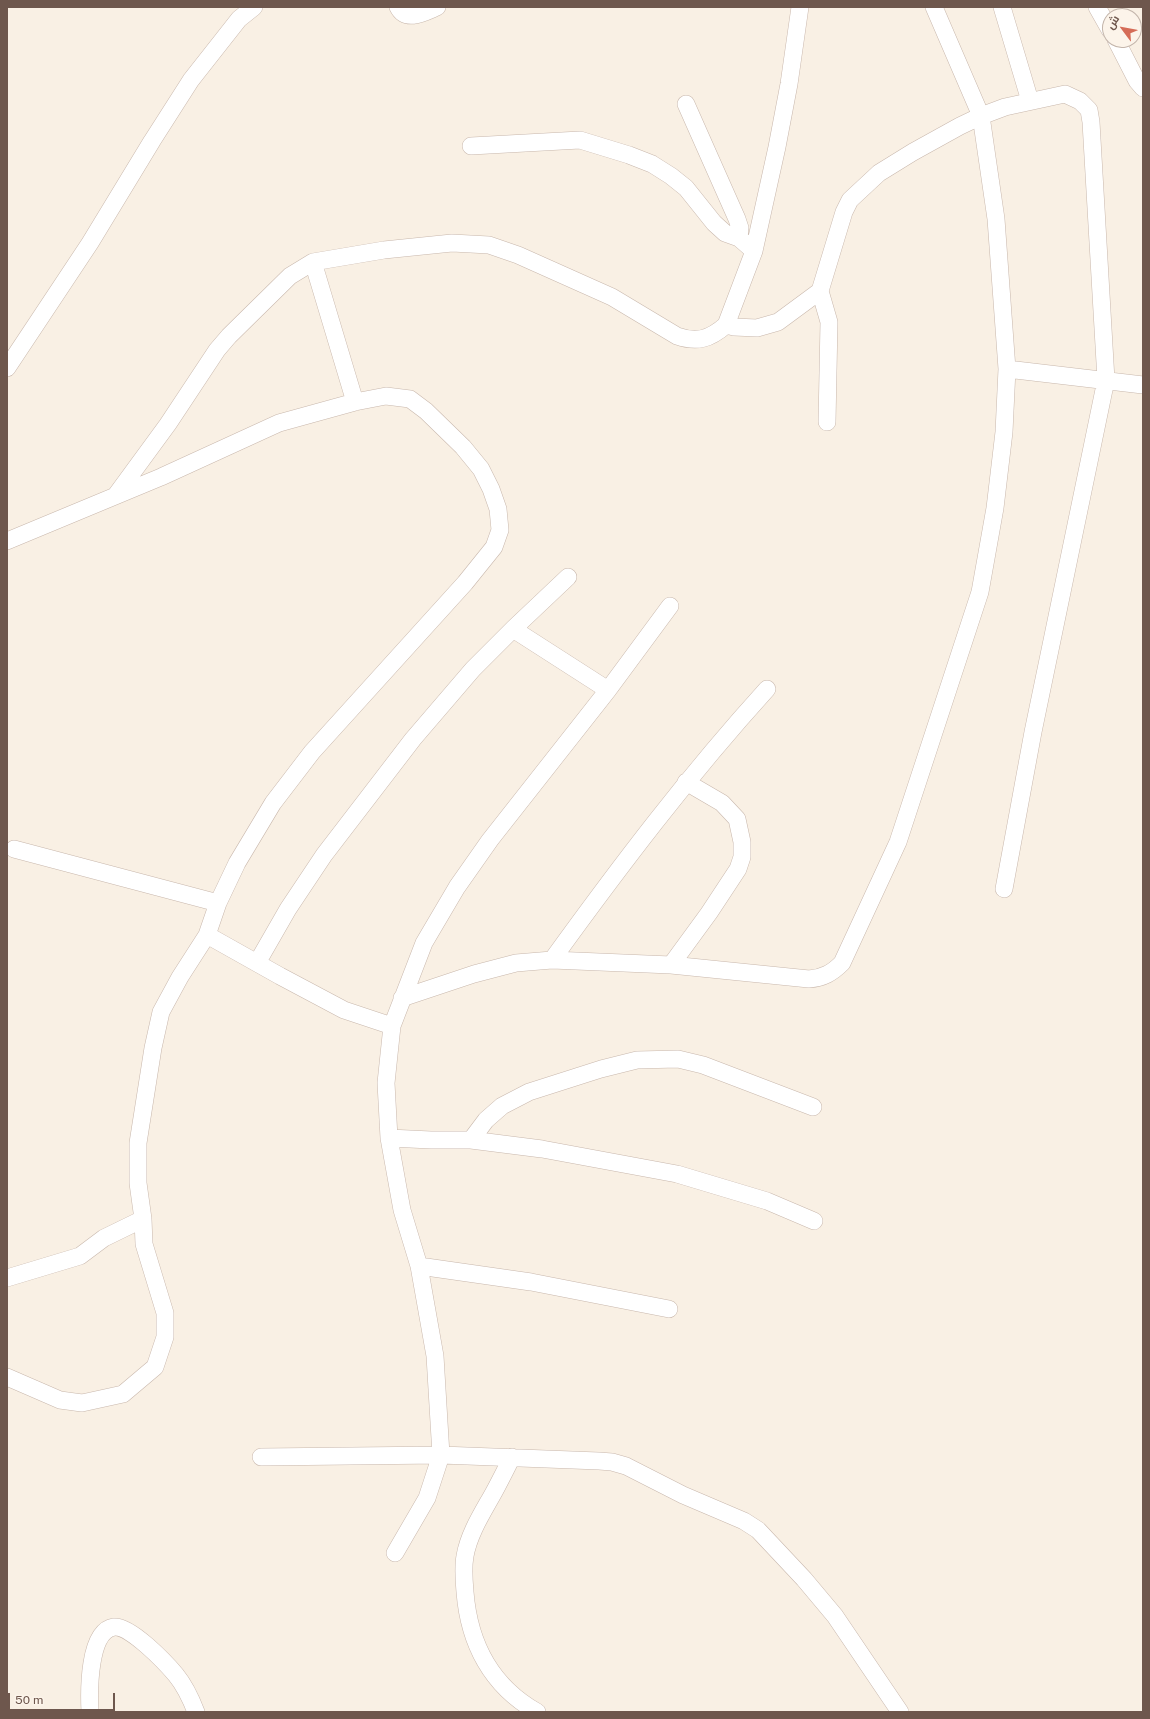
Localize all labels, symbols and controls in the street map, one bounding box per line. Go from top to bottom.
north arrow [1102,8,1142,48]
text: ش [1104,13,1122,31]
scale bar [10,1685,117,1711]
text: 50 m [15,1693,43,1707]

